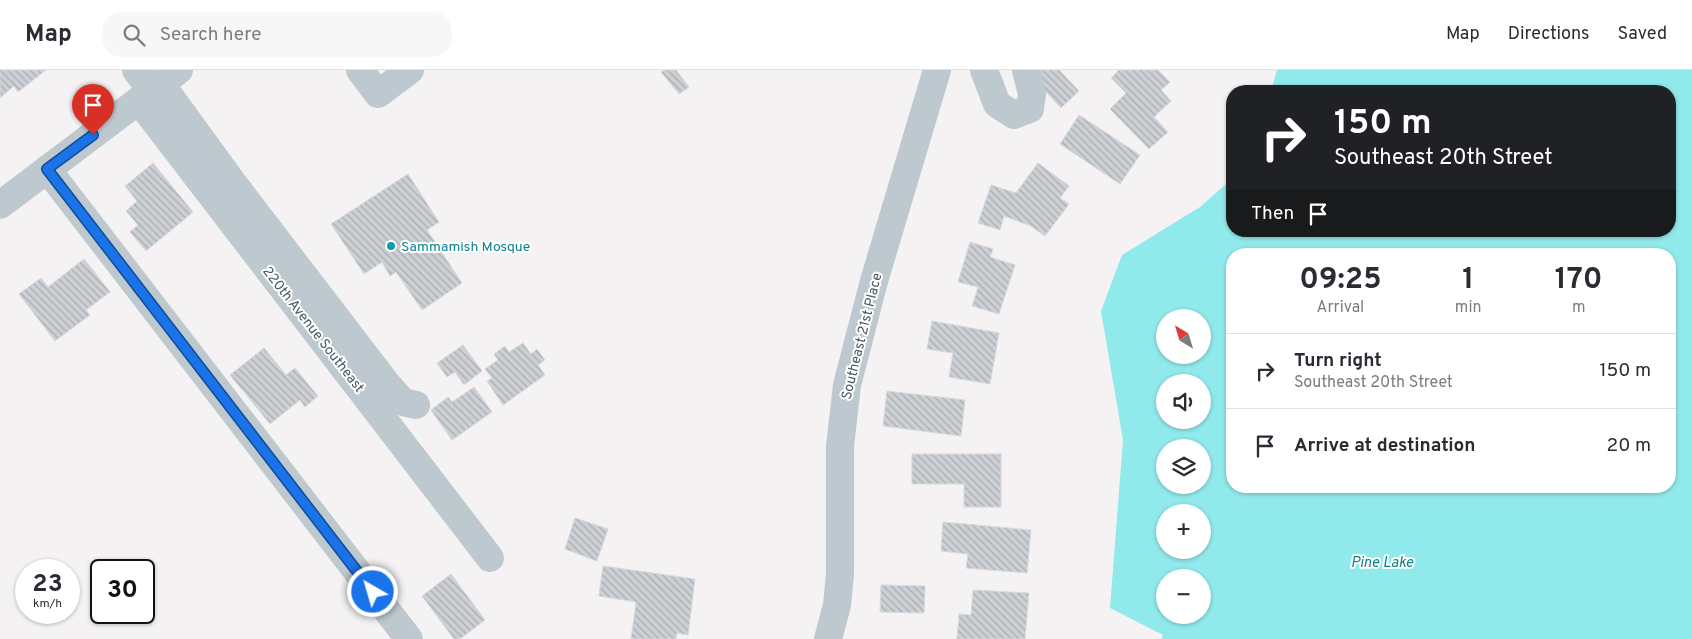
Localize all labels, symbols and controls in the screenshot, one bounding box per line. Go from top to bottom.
search box [102,12,452,57]
text: Map [25,20,72,50]
icon: search [120,21,148,49]
text: Search here [160,23,261,47]
text: Map [1446,23,1480,46]
text: Directions [1508,23,1590,46]
text: Saved [1618,23,1667,46]
pin [72,84,114,135]
icon: arrive [79,91,107,119]
text: 150 m [1334,102,1432,146]
icon: right [1251,105,1316,170]
text: Southeast 20th Street [1334,145,1553,172]
icon: arrive [1304,200,1332,228]
text: Then [1251,202,1294,226]
place label: Sammamish Mosque [401,239,530,256]
marker: Sammamish Mosque [385,240,397,252]
text: 09:25 [1299,262,1381,299]
text: 1 [1462,262,1474,299]
text: 170 [1555,262,1603,299]
street label: 220th Avenue Southeast [258,263,367,396]
street label: Southeast 21st Place [838,271,886,401]
text: Arrival [1317,298,1364,318]
text: min [1455,298,1481,318]
text: m [1572,298,1585,318]
north arrow [1156,309,1211,364]
map controls [1156,309,1211,624]
text: Turn right [1294,349,1382,373]
icon: right [1251,357,1279,385]
text: 150 m [1599,359,1651,383]
text: Southeast 20th Street [1294,373,1453,393]
button: sound [1156,374,1211,429]
icon: arrive [1251,432,1279,460]
text: Arrive at destination [1294,434,1475,458]
text: 20 m [1607,434,1651,458]
button: layers [1156,439,1211,494]
button: + [1156,504,1211,559]
water label: Pine Lake [1351,554,1414,573]
speed limit sign: 30 [90,559,155,624]
position arrow [346,565,398,617]
text: 23 [32,569,63,601]
button: − [1156,569,1211,624]
text: km/h [33,596,62,612]

